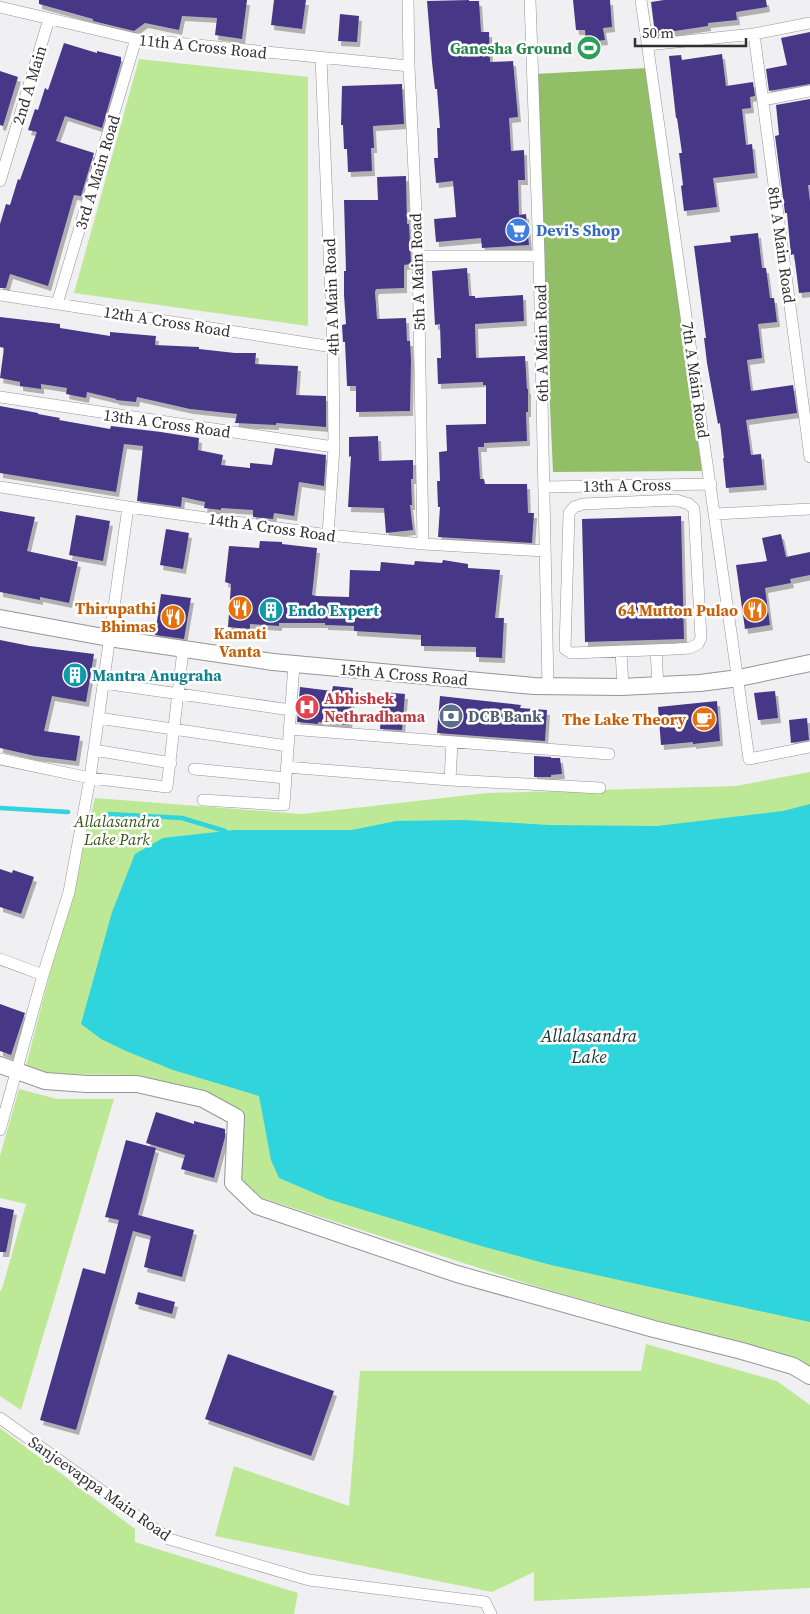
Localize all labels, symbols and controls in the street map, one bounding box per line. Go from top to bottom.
scale bar [635,15,746,47]
text: 50 m [642,22,674,43]
street label: 11th A Cross Road [138,28,268,64]
sports icon: Ganesha Ground [576,35,602,61]
place label: Ganesha Ground [450,37,572,59]
street label: 2nd A Main [7,42,52,127]
street label: 3rd A Main Road [69,112,125,232]
street label: 8th A Main Road [763,185,801,305]
street label: 5th A Main Road [404,213,430,331]
supermarket icon: Devi's Shop [505,217,531,243]
place label: Devi's Shop [536,219,620,241]
street label: 4th A Main Road [318,238,344,356]
street label: 6th A Main Road [529,284,553,402]
street label: 12th A Cross Road [102,300,232,342]
street label: 7th A Main Road [677,320,715,440]
street label: 13th A Cross Road [102,403,232,443]
street label: 13th A Cross [583,473,671,497]
street label: 14th A Cross Road [207,507,337,547]
restaurant icon: Kamati Vanta [227,595,253,621]
place label: Thirupathi Bhimas [75,597,156,637]
building icon: Endo Expert [258,597,284,623]
restaurant icon: 64 Mutton Pulao [742,597,768,623]
place label: Endo Expert [288,599,379,621]
place label: 64 Mutton Pulao [618,599,738,621]
restaurant icon: Thirupathi Bhimas [160,604,186,630]
place label: Kamati Vanta [213,622,267,662]
street label: 15th A Cross Road [339,657,469,691]
building icon: Mantra Anugraha [62,662,88,688]
place label: Mantra Anugraha [92,664,222,686]
place label: Abhishek Nethradhama [324,687,426,727]
hospital icon: Abhishek Nethradhama [294,694,320,720]
bank icon: DCB Bank [438,703,464,729]
place label: DCB Bank [468,705,542,727]
cafe icon: The Lake Theory [691,706,717,732]
place label: The Lake Theory [562,708,686,730]
park label: Allalasandra Lake Park [73,810,161,850]
water label: Allalasandra Lake [540,1023,638,1069]
street label: Sanjeevappa Main Road [24,1430,176,1546]

